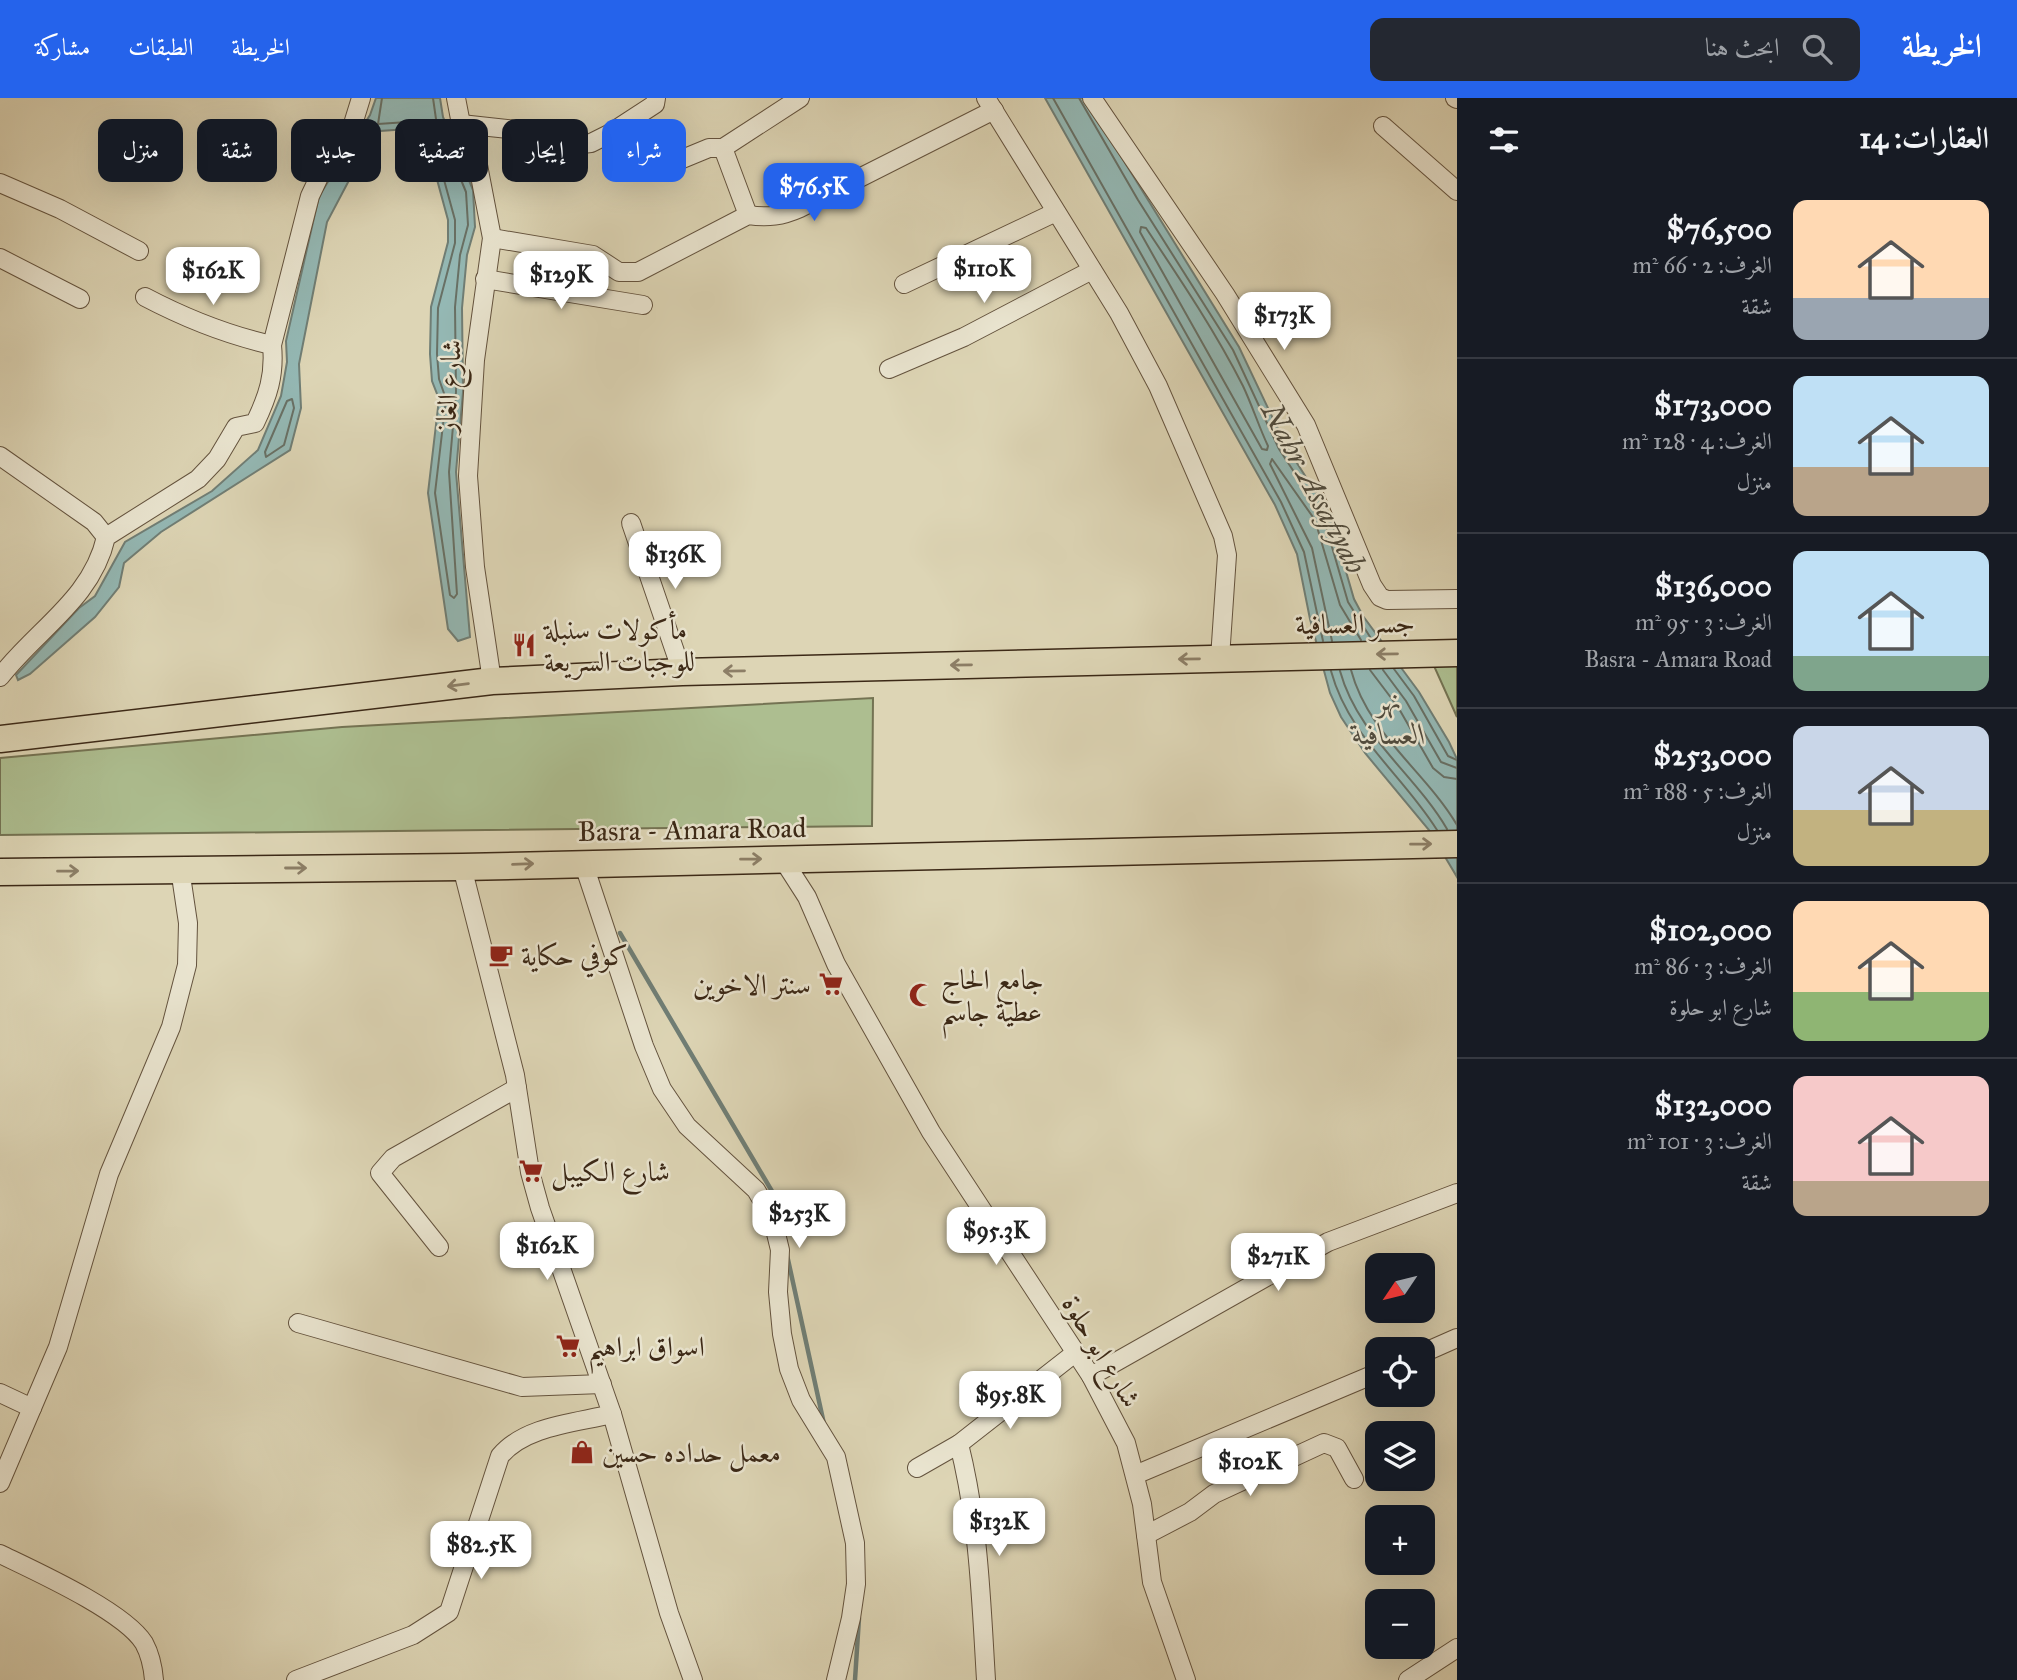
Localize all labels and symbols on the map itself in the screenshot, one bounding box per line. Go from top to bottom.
pin: $76.5K [757,164,871,223]
pin: $110K [935,246,1033,305]
pin: $162K [164,248,262,307]
pin: $129K [512,252,610,311]
pin: $173K [1235,292,1333,352]
street label: شارع الغاز [428,338,475,437]
water label: Nahr Assafiyah [1252,394,1374,581]
pin: $136K [626,532,724,591]
street label: جسر العسافية [1295,605,1415,643]
place label: مأكولات سنبلة للوجبات السريعة [542,610,695,680]
restaurant icon: مأكولات سنبلة للوجبات السريعة [510,631,538,659]
one-way arrow [1375,647,1398,661]
one-way arrow [1177,652,1200,666]
one-way arrow [950,658,973,671]
one-way arrow [723,664,746,677]
one-way arrow [447,679,470,692]
water label: نهر العسافية [1349,682,1426,752]
street label: Basra - Amara Road [577,810,807,849]
one-way arrow [1409,837,1432,851]
one-way arrow [739,852,762,866]
one-way arrow [511,858,534,871]
one-way arrow [284,862,307,875]
one-way arrow [56,864,79,878]
place label: كوفي حكاية [521,938,628,978]
cafe icon: كوفي حكاية [487,941,515,969]
place label: جامع الحاج عطية جاسم [941,962,1044,1039]
place label: سنتر الاخوين [693,967,811,1002]
supermarket icon: سنتر الاخوين [817,970,845,998]
mosque icon: جامع الحاج عطية جاسم [907,981,935,1009]
place label: شارع الكيبل [551,1154,670,1195]
supermarket icon: شارع الكيبل [517,1157,545,1185]
pin: $253K [750,1190,848,1250]
pin: $95.3K [939,1208,1053,1267]
pin: $162K [498,1222,596,1282]
pin: $271K [1229,1234,1327,1293]
north arrow [1365,1253,1435,1323]
street label: شارع ابو حلوة [1049,1289,1149,1417]
place label: اسواق ابراهيم [588,1329,705,1374]
supermarket icon: اسواق ابراهيم [554,1332,582,1360]
pin: $95.8K [953,1372,1067,1431]
place label: معمل حداده حسين [602,1435,781,1472]
shop icon: معمل حداده حسين [568,1438,596,1466]
pin: $102K [1201,1438,1299,1498]
pin: $132K [950,1498,1048,1558]
pin: $82.5K [424,1522,538,1581]

